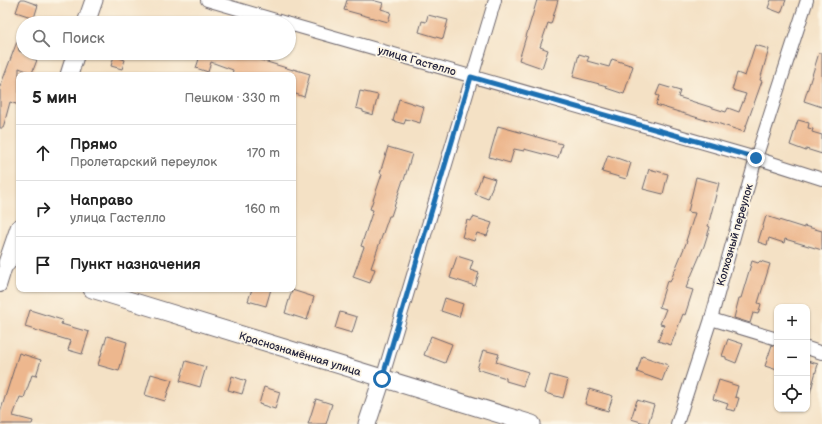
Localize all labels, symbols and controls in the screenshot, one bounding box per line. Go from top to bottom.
search box [16,16,296,60]
icon: search [30,27,52,49]
text: Поиск [62,29,105,48]
street label: улица Гастелло [376,44,458,78]
text: 5 мин [32,88,77,108]
text: Пешком · 330 m [185,90,280,106]
text: Прямо [70,135,117,154]
icon: ahead [32,142,54,164]
text: 170 m [247,145,280,161]
route end [747,149,765,167]
text: Пролетарский переулок [70,154,217,170]
street label: Колхозный переулок [714,182,756,288]
text: Направо [70,191,133,210]
icon: right [32,198,54,220]
text: 160 m [245,201,280,217]
text: улица Гастелло [70,210,166,226]
icon: arrive [32,254,54,276]
text: Пункт назначения [70,255,201,274]
map controls [774,304,810,412]
button: + [774,304,810,340]
street label: Краснознамённая улица [237,329,363,379]
button: − [774,340,810,376]
route start [373,370,391,388]
button: locate [774,376,810,412]

